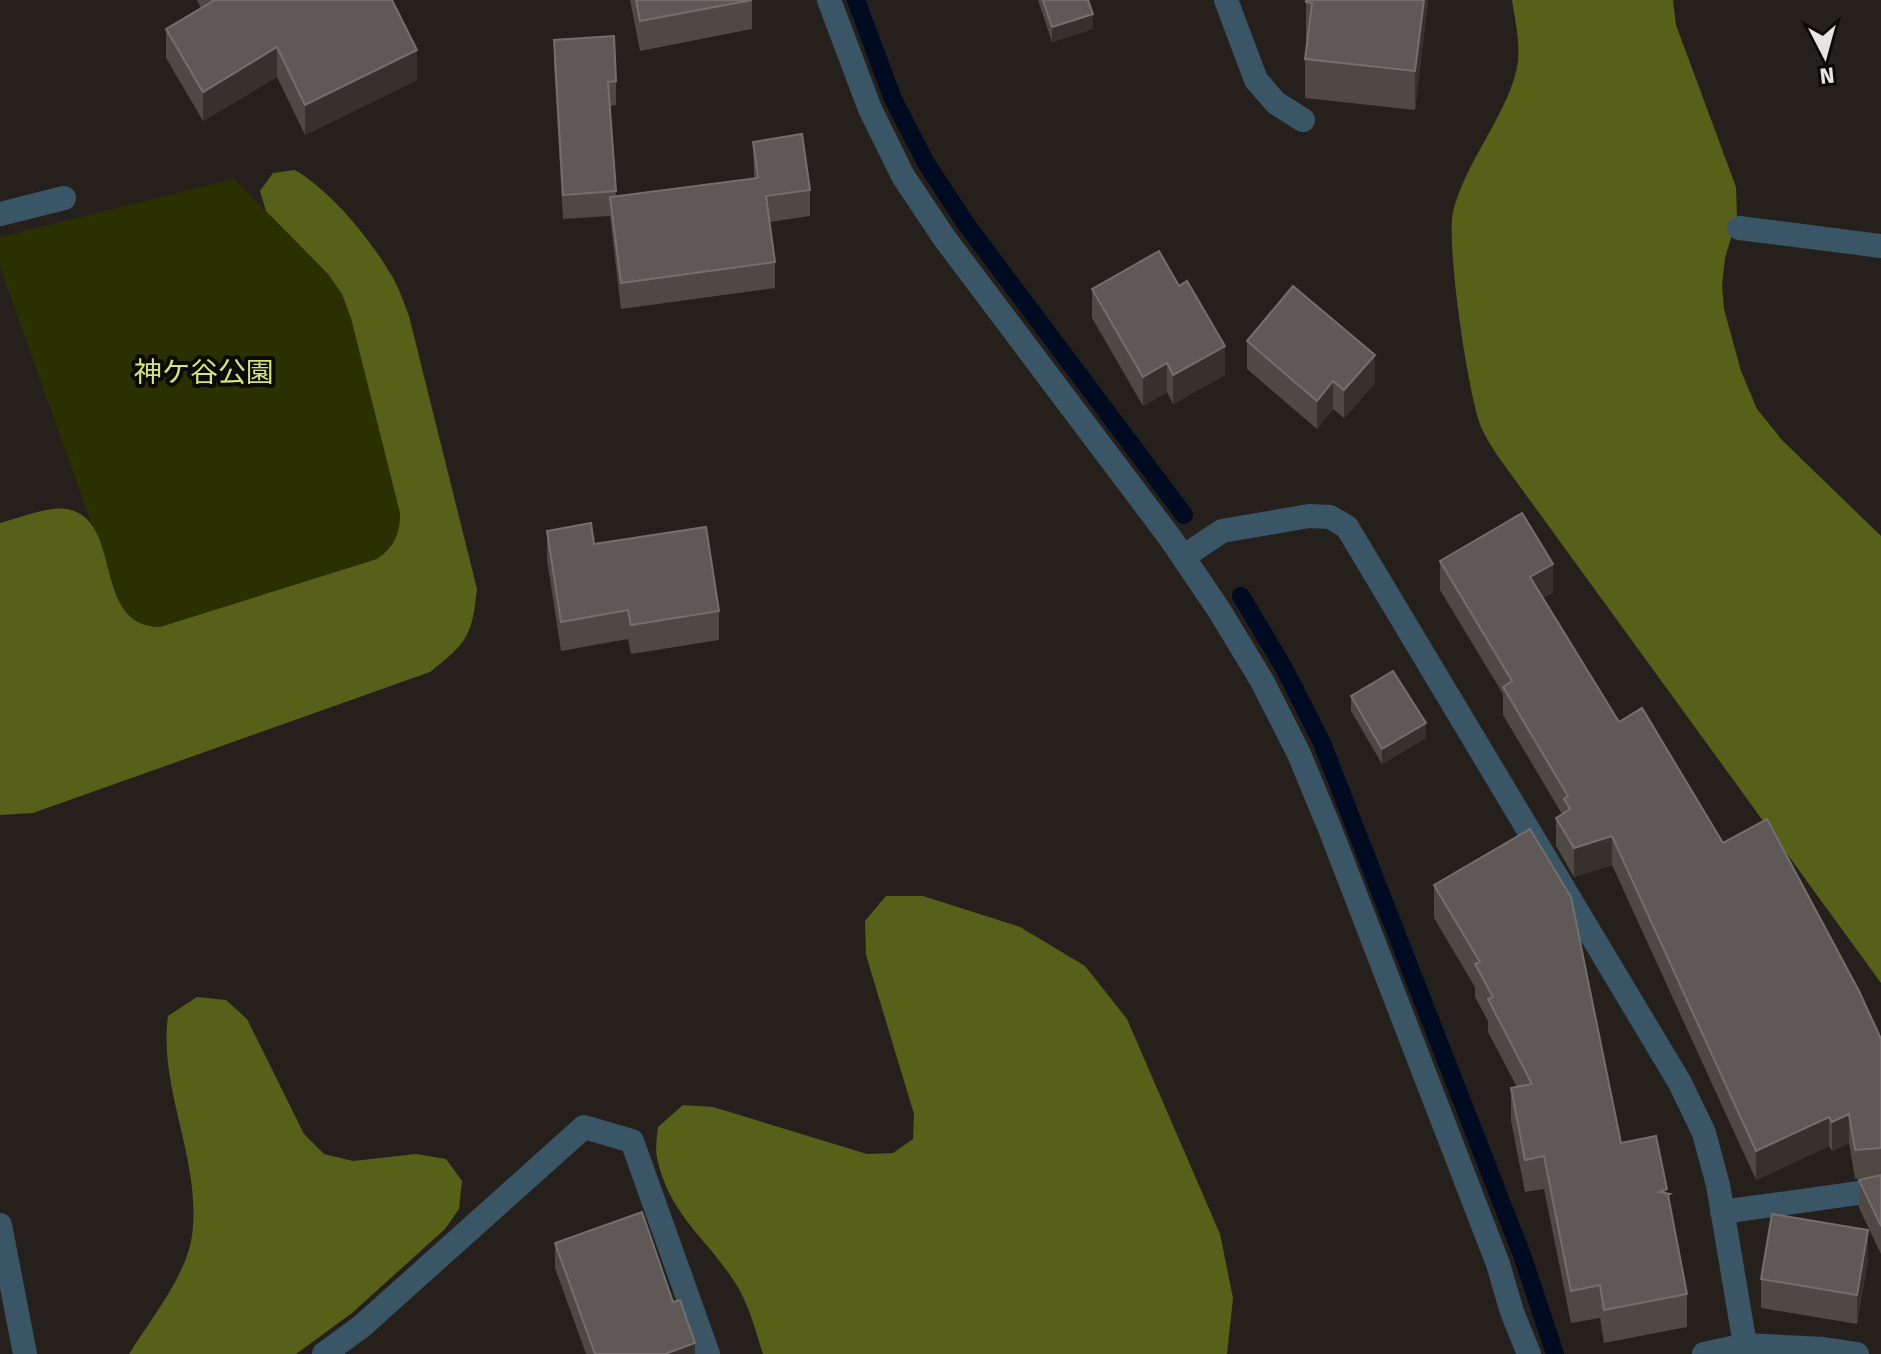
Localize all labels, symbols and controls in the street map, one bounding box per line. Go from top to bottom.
north arrow [1785,16,1865,96]
text: N [1818,61,1836,90]
park label: 神ケ谷公園 [134,356,274,389]

